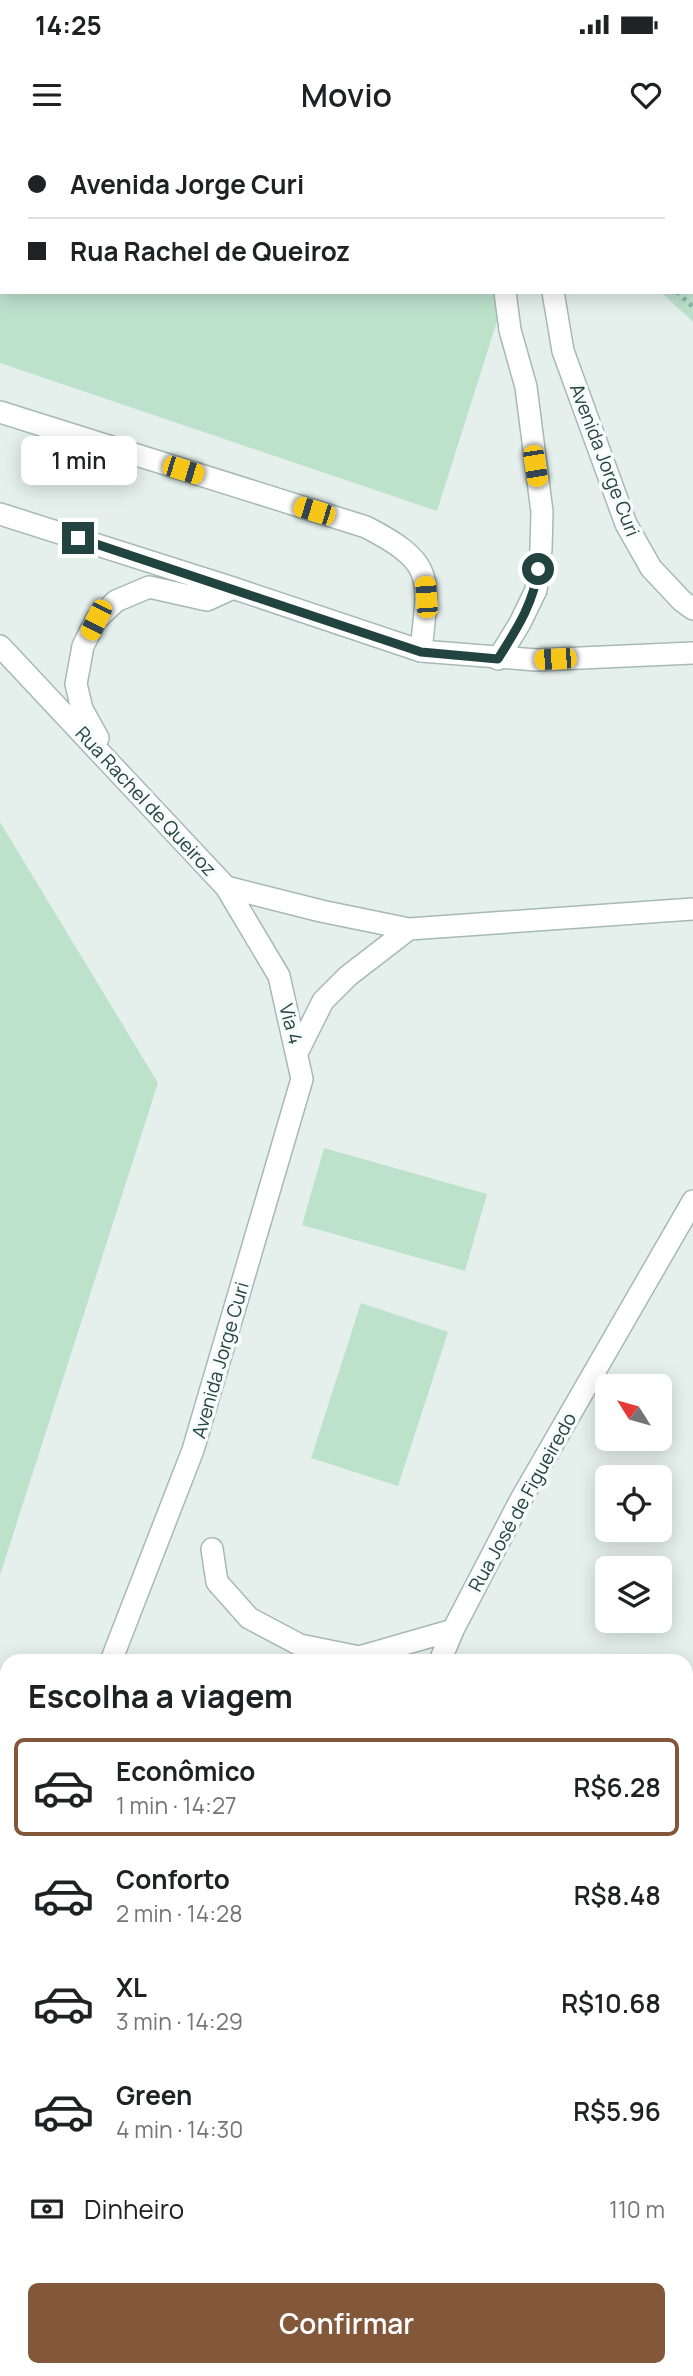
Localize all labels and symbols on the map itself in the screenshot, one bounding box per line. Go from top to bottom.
street label: Avenida Jorge Curi [564,380,646,540]
callout: 1 min [20,436,136,486]
car [522,444,549,488]
car [160,454,207,486]
car [291,495,338,527]
route end [62,522,94,554]
route start [522,553,554,585]
car [415,575,438,619]
car [78,597,115,643]
car [534,647,577,671]
street label: Rua Rachel de Queiroz [70,721,222,881]
street label: Via 4 [273,1001,309,1047]
street label: Avenida Jorge Curi [185,1279,255,1441]
north arrow [595,1374,672,1451]
street label: Rua José de Figueiredo [462,1408,582,1596]

